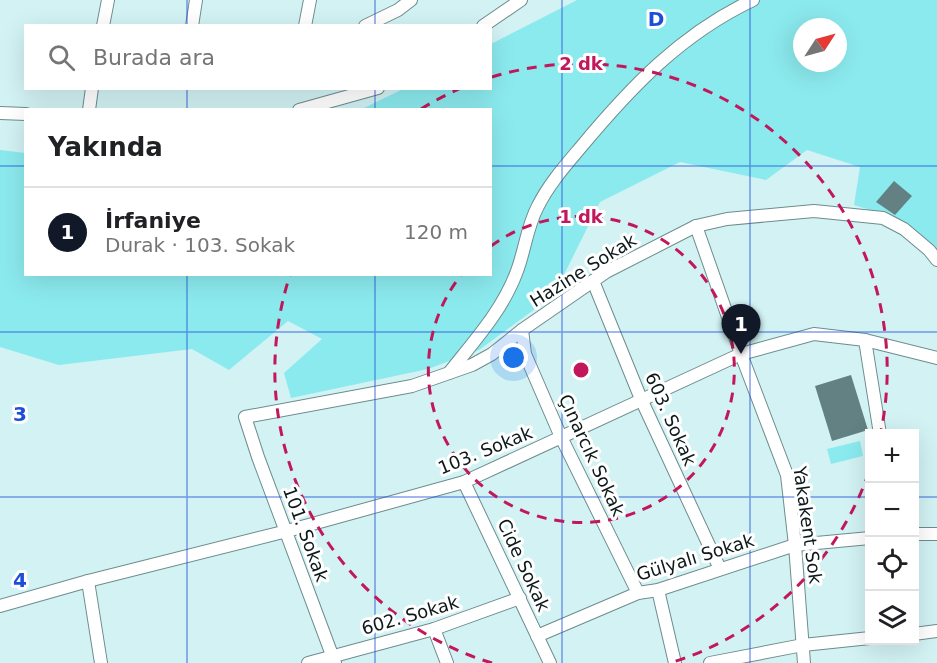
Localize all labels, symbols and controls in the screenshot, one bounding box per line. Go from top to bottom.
text: D [648,7,664,31]
north arrow [793,18,847,72]
search box [24,24,492,90]
icon: search [45,41,78,74]
text: Burada ara [93,45,215,70]
text: 2 dk [559,53,604,74]
text: Yakında [48,132,163,162]
text: 1 dk [559,206,604,227]
text: İrfaniye [105,208,201,233]
text: 1 [61,220,74,244]
text: 120 m [404,220,468,244]
street label: Hazine Sokak [526,229,640,311]
text: Durak · 103. Sokak [105,233,295,257]
pin: 1 [722,304,760,354]
your location [499,343,528,372]
centre of rings [571,360,591,380]
street label: 603. Sokak [641,369,701,469]
street label: Çınarcık Sokak [555,391,630,520]
text: 3 [13,402,27,426]
street label: 103. Sokak [435,421,536,478]
map controls [865,429,919,645]
button: + [865,429,919,483]
street label: Yakakent Sok [789,464,827,586]
button: − [865,483,919,537]
street label: 101. Sokak [279,484,333,585]
street label: Cide Sokak [493,515,555,615]
street label: Gülyalı Sokak [634,529,757,585]
button: locate [865,537,919,591]
text: 4 [13,568,27,592]
street label: 602. Sokak [359,591,461,639]
button: layers [865,591,919,645]

